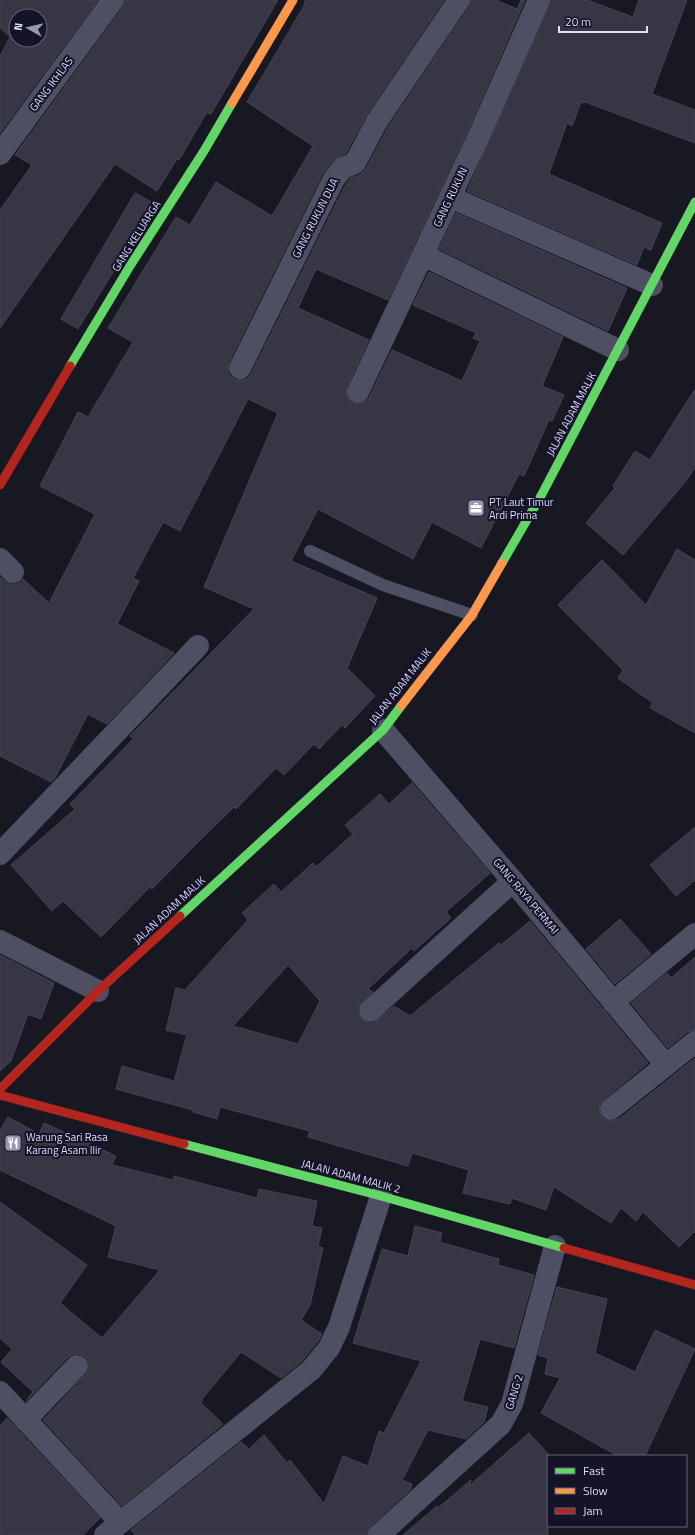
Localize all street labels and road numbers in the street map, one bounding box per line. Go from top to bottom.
street label: GANG IKHLAS [25,54,77,114]
street label: GANG RUKUN [429,164,471,230]
street label: GANG RUKUN DUA [288,175,342,261]
street label: GANG KELUARGA [108,197,165,275]
street label: JALAN ADAM MALIK [542,368,600,459]
street label: JALAN ADAM MALIK [365,644,435,728]
street label: GANG RAYA PERMAI [489,854,563,938]
street label: JALAN ADAM MALIK [129,872,209,948]
street label: JALAN ADAM MALIK 2 [300,1155,402,1197]
street label: GANG 2 [501,1372,527,1412]

